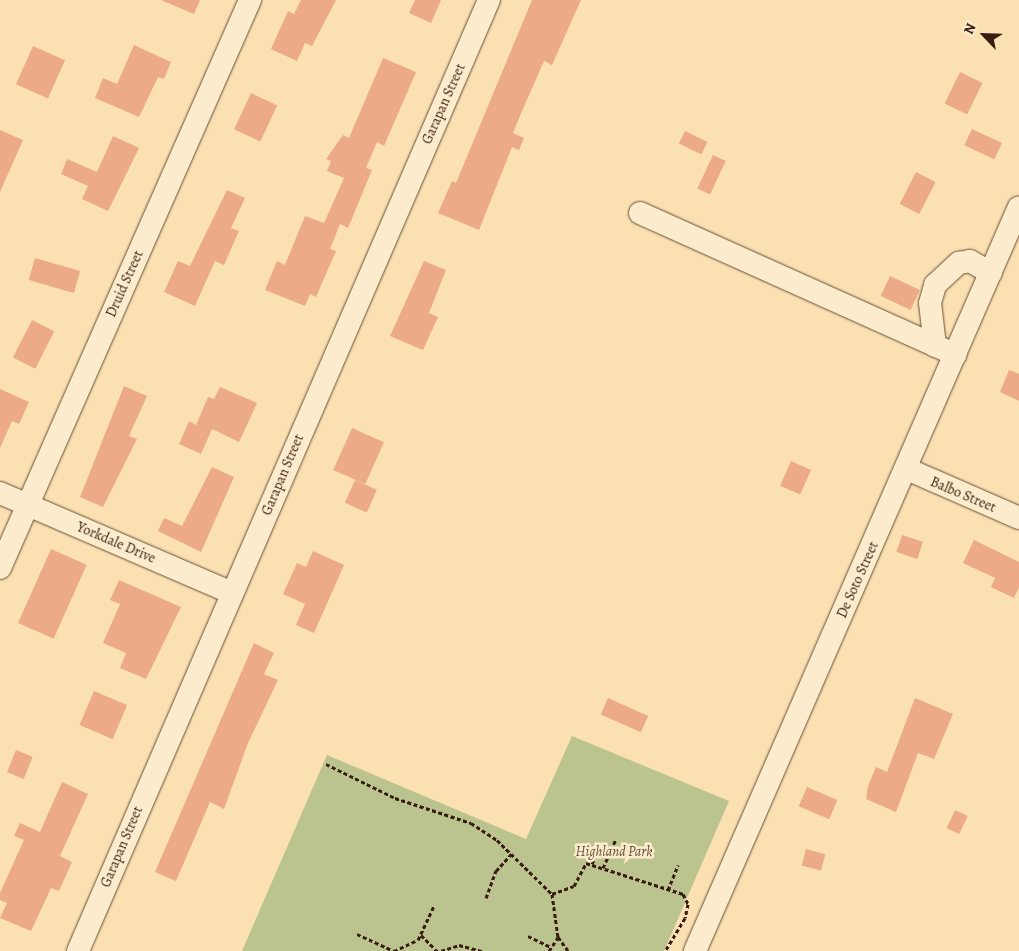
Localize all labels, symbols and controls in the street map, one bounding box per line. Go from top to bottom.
north arrow [959,10,1009,60]
text: N [959,20,981,37]
street label: Garapan Street [419,61,469,147]
street label: Druid Street [103,248,147,320]
street label: Garapan Street [258,432,308,518]
street label: Balbo Street [928,474,998,516]
street label: Yorkdale Drive [74,519,158,567]
street label: De Soto Street [834,539,882,621]
street label: Garapan Street [97,804,147,890]
park label: Highland Park [576,844,652,860]

